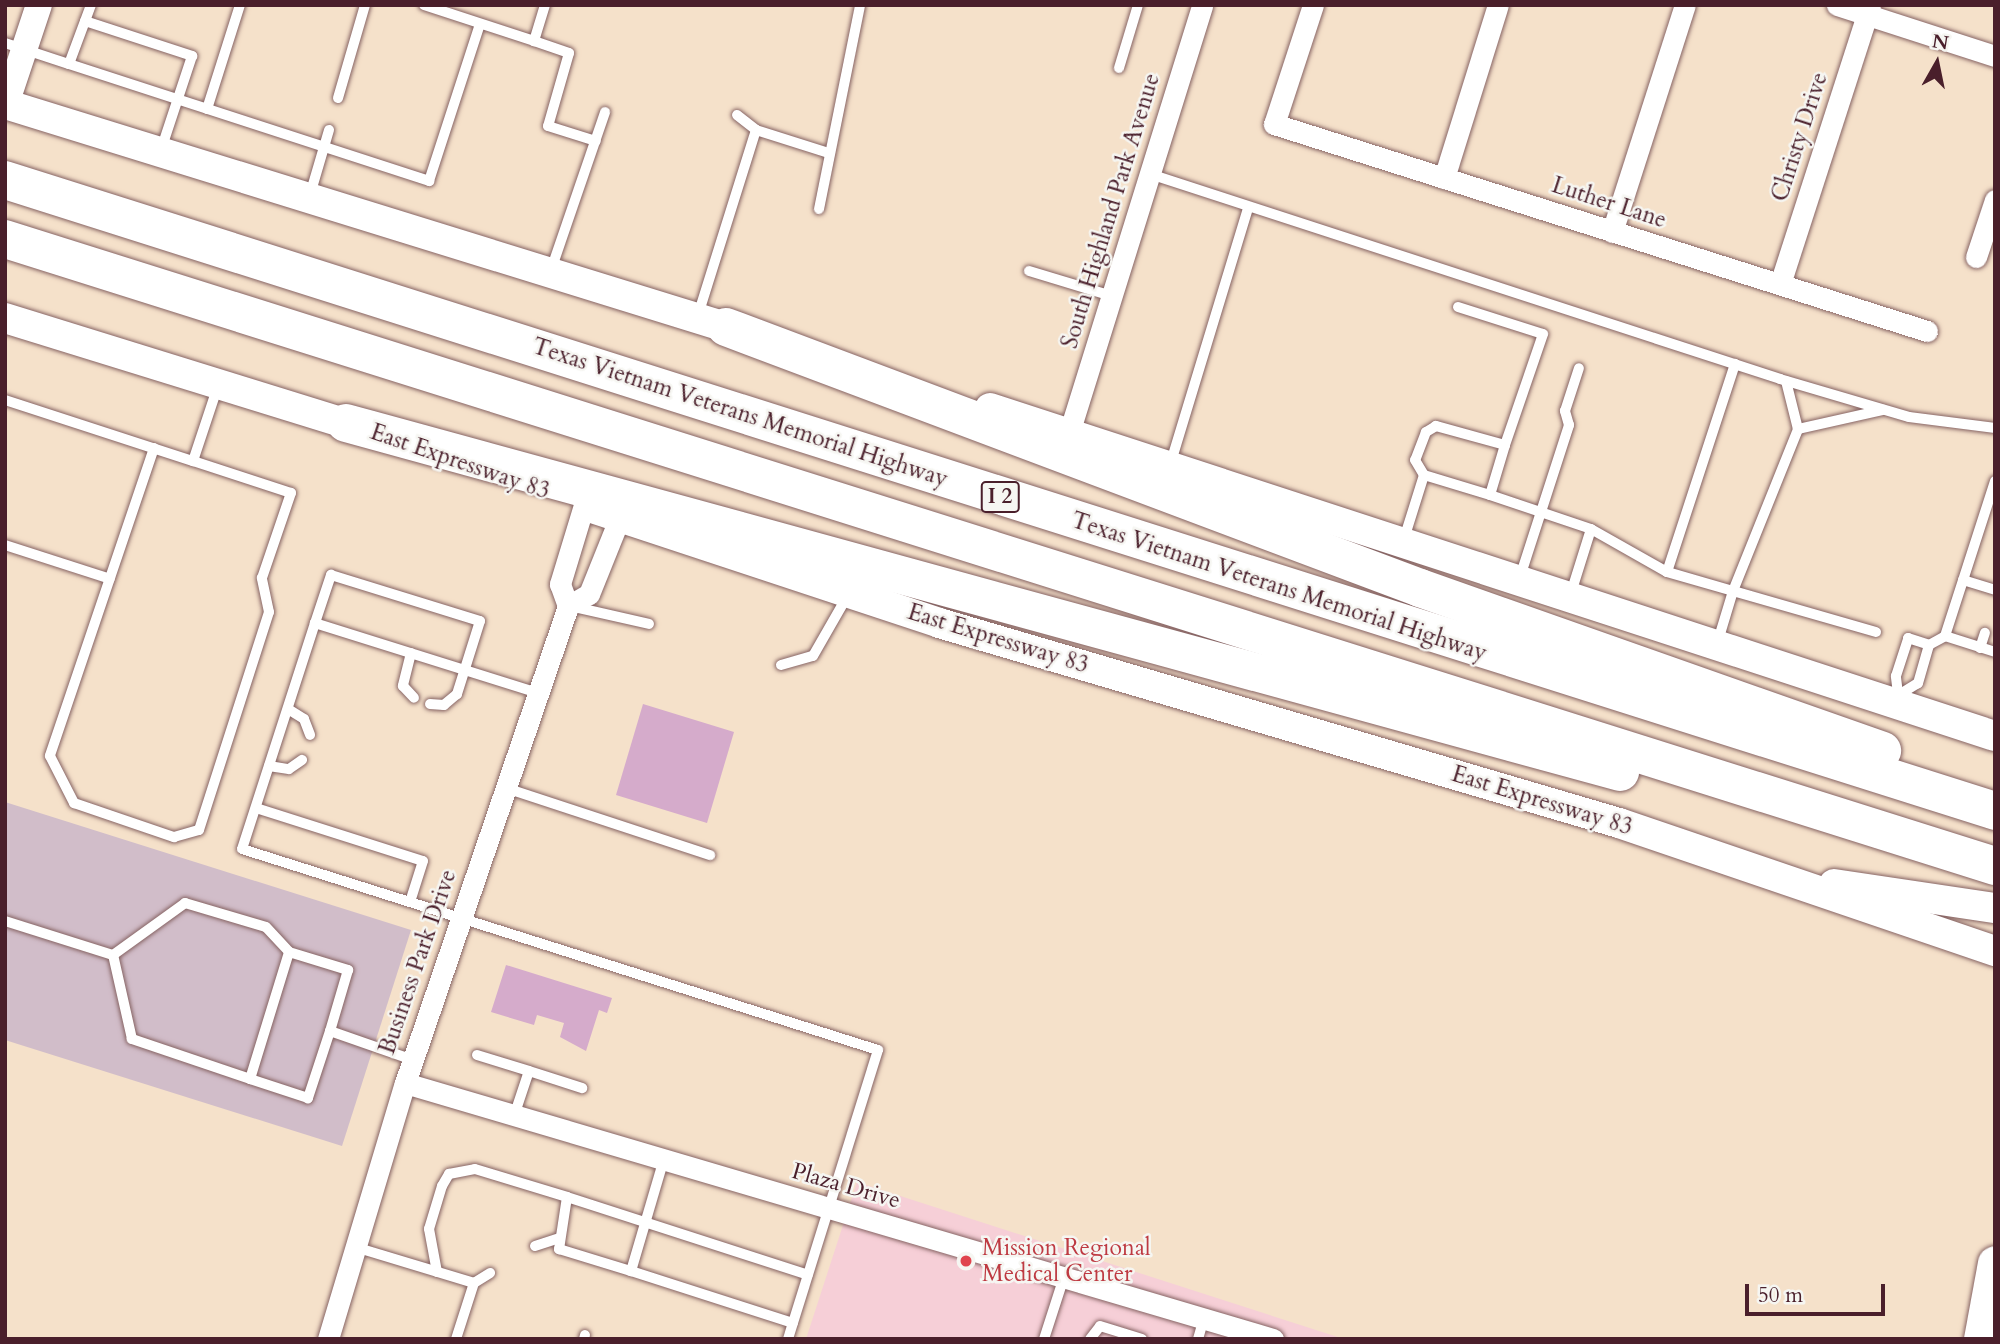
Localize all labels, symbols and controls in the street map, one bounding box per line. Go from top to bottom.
north arrow [1902,28,1972,98]
text: N [1930,28,1950,56]
street label: Christy Drive [1766,69,1834,205]
street label: South Highland Park Avenue [1056,70,1166,352]
street label: Luther Lane [1548,172,1670,234]
street label: Texas Vietnam Veterans Memorial Highway [529,333,951,493]
street label: East Expressway 83 [367,418,553,506]
road number: I 2 [981,480,1019,514]
street label: Texas Vietnam Veterans Memorial Highway [1068,507,1490,667]
street label: East Expressway 83 [904,598,1092,680]
street label: East Expressway 83 [1448,760,1636,842]
street label: Business Park Drive [373,866,463,1058]
street label: Plaza Drive [789,1157,903,1215]
place label: Mission Regional Medical Center [982,1234,1151,1288]
marker: Mission Regional Medical Center [956,1251,976,1271]
scale bar [1748,1270,1888,1314]
text: 50 m [1758,1281,1803,1310]

